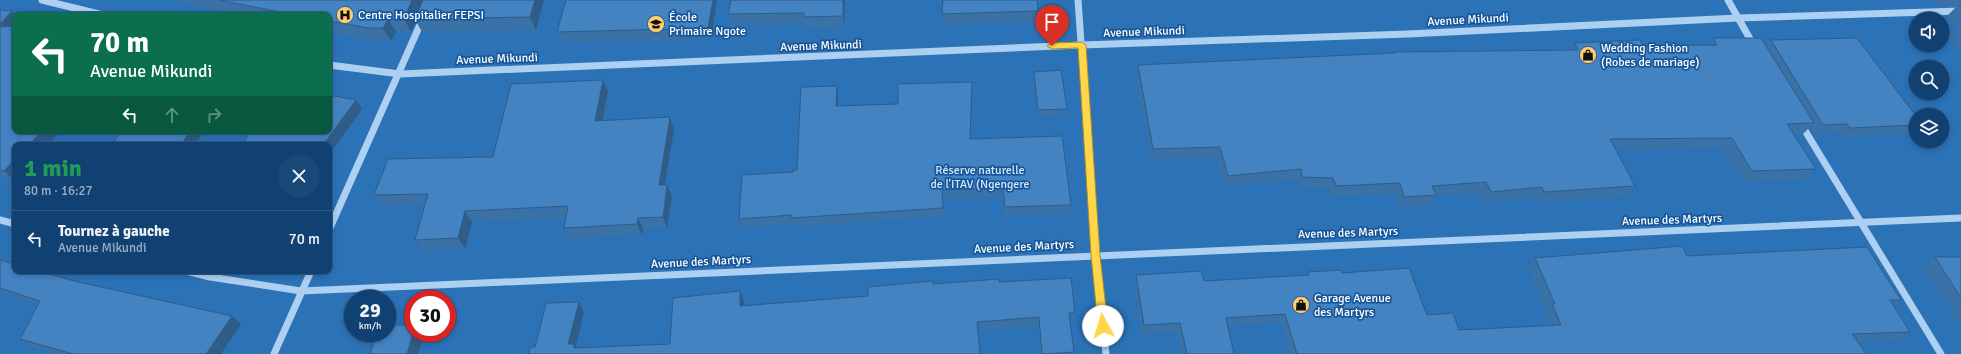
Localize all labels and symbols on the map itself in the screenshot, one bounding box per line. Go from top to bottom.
hospital icon: Centre Hospitalier FEPSI [335,5,355,25]
pin [1035,5,1069,46]
place label: Centre Hospitalier FEPSI [358,8,484,23]
place label: École Primaire Ngote [669,10,746,39]
street label: Avenue Mikundi [1427,10,1509,30]
school or university icon: École Primaire Ngote [646,14,666,34]
street label: Avenue Mikundi [1103,23,1185,41]
street label: Avenue Mikundi [780,37,862,55]
place label: Wedding Fashion (Robes de mariage) [1601,41,1699,70]
shop icon: Wedding Fashion (Robes de mariage) [1578,45,1598,65]
street label: Avenue Mikundi [456,50,538,68]
park label: Réserve naturelle de l'ITAV (Ngengere [930,163,1030,192]
street label: Avenue des Martyrs [1622,211,1722,229]
street label: Avenue des Martyrs [1298,224,1398,242]
street label: Avenue des Martyrs [973,237,1075,257]
street label: Avenue des Martyrs [650,252,752,272]
speed limit sign: 30 [404,290,456,342]
place label: Garage Avenue des Martyrs [1314,291,1391,320]
shop icon: Garage Avenue des Martyrs [1291,295,1311,315]
position arrow [1082,305,1124,347]

